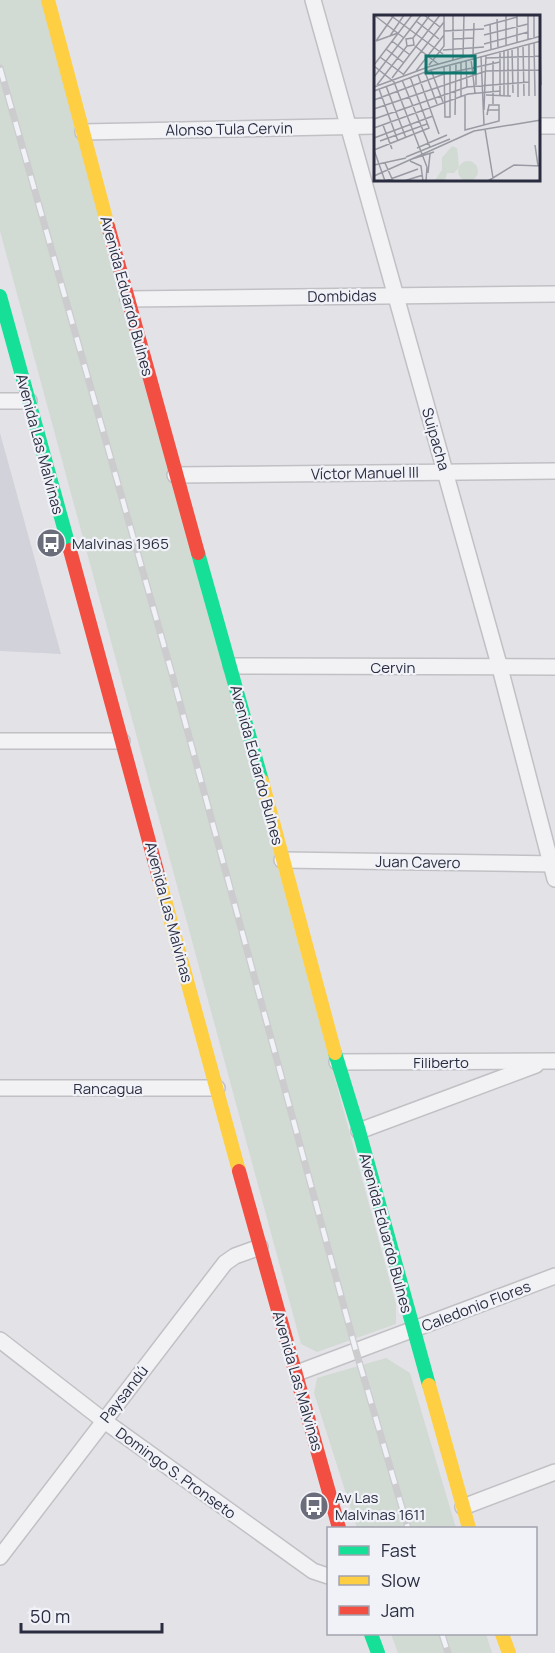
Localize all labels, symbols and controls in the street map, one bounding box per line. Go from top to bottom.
inset map [374,15,540,182]
street label: Alonso Tula Cervin [165,117,293,141]
street label: Avenida Eduardo Bulnes [95,213,159,379]
street label: Dombidas [307,285,377,307]
street label: Avenida Las Malvinas [11,371,69,517]
street label: Suipacha [417,405,455,473]
street label: Víctor Manuel III [311,462,419,484]
bus stop icon: Malvinas 1965 [35,527,67,559]
place label: Malvinas 1965 [72,533,169,554]
street label: Cervin [371,657,416,678]
street label: Avenida Eduardo Bulnes [225,682,289,848]
street label: Avenida Las Malvinas [140,839,198,985]
street label: Juan Cavero [375,851,461,873]
street label: Filiberto [413,1052,469,1073]
street label: Rancagua [73,1078,143,1099]
street label: Avenida Eduardo Bulnes [354,1150,418,1316]
street label: Caledonio Flores [418,1276,534,1336]
street label: Avenida Las Malvinas [268,1308,328,1454]
street label: Paysandú [95,1361,153,1427]
street label: Domingo S. Pronseto [112,1422,240,1524]
place label: Av Las Malvinas 1611 [335,1487,425,1525]
bus stop icon: Av Las Malvinas 1611 [298,1490,330,1522]
legend [327,1527,537,1635]
text: Fast [381,1538,416,1562]
text: Slow [381,1568,421,1592]
scale bar [21,1596,162,1634]
text: Jam [381,1598,415,1622]
text: 50 m [30,1604,70,1628]

